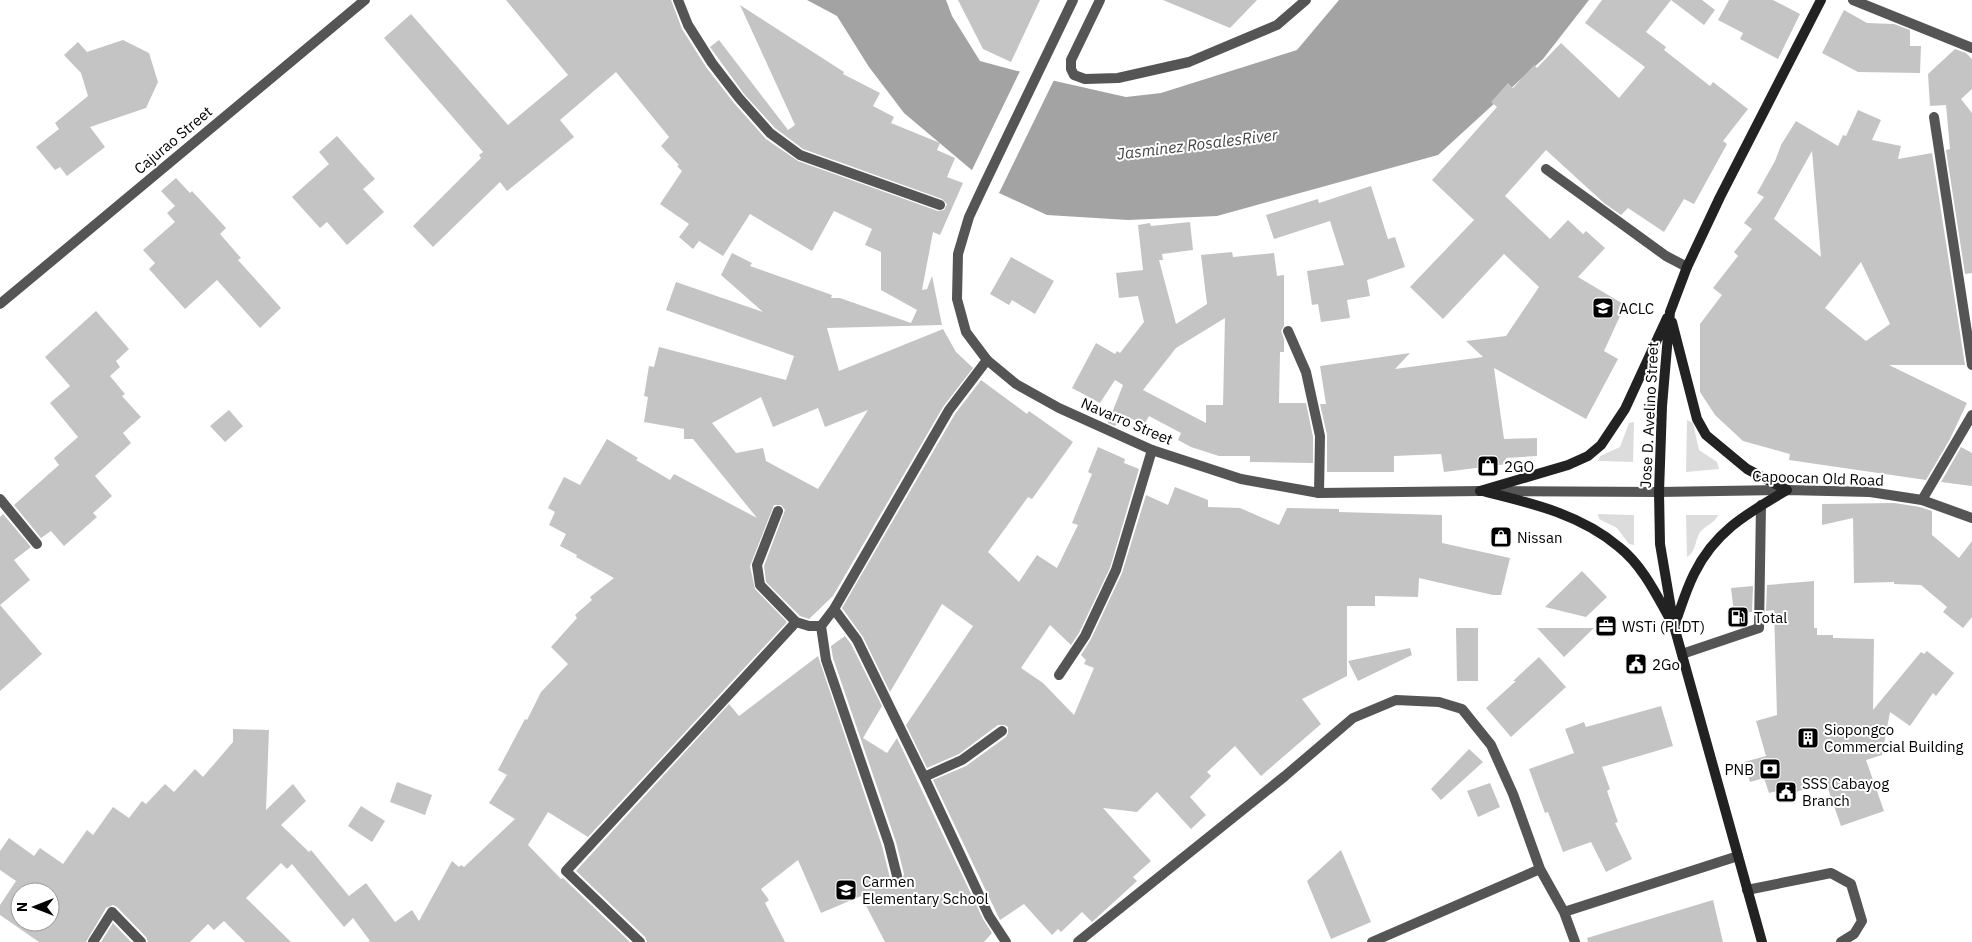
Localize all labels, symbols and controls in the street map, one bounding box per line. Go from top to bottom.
street label: Cajurao Street [130,102,216,178]
water label: Jasminez RosalesRiver [1116,124,1280,164]
school or university icon: ACLC [1591,296,1615,320]
place label: ACLC [1619,299,1654,318]
street label: Jose D. Avelino Street [1636,341,1662,489]
street label: Navarro Street [1078,393,1176,449]
shop icon: 2GO [1476,454,1500,478]
place label: 2GO [1504,457,1534,476]
street label: Capoocan Old Road [1752,466,1884,490]
shop icon: Nissan [1489,525,1513,549]
place label: Nissan [1517,528,1562,547]
fuel station icon: Total [1726,605,1750,629]
place label: Total [1754,608,1787,627]
office icon: WSTi (PLDT) [1594,614,1618,638]
place label: WSTi (PLDT) [1622,617,1705,636]
public building icon: 2Go [1624,652,1648,676]
place label: 2Go [1652,655,1680,674]
place label: Siopongco Commercial Building [1824,720,1964,756]
building icon: Siopongco Commercial Building [1796,726,1820,750]
bank icon: PNB [1758,757,1782,781]
place label: PNB [1725,760,1754,779]
place label: SSS Cabayog Branch [1802,774,1889,810]
public building icon: SSS Cabayog Branch [1774,780,1798,804]
place label: Carmen Elementary School [862,872,989,908]
school or university icon: Carmen Elementary School [834,878,858,902]
north arrow [10,882,60,932]
text: N [13,902,31,912]

